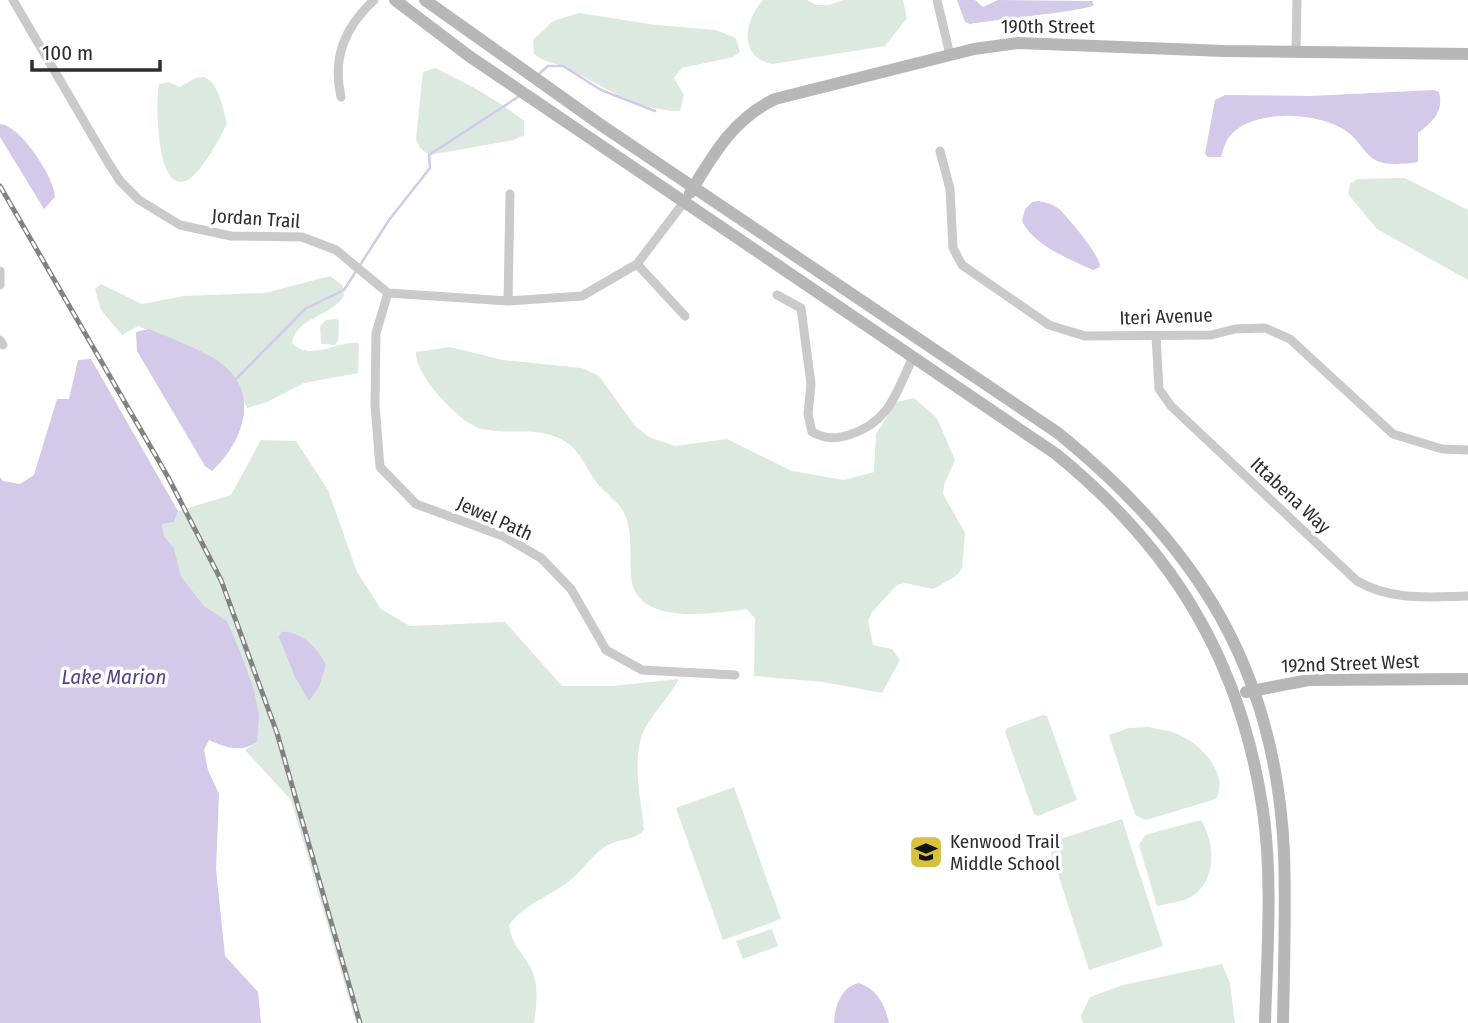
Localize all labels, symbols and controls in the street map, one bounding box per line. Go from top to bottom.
street label: 190th Street [1001,15,1096,38]
scale bar [32,28,159,72]
text: 100 m [42,40,93,66]
street label: Jordan Trail [211,204,301,233]
street label: Iteri Avenue [1119,303,1213,330]
street label: Ittabena Way [1246,453,1336,539]
street label: Jewel Path [453,492,536,545]
street label: 192nd Street West [1281,650,1420,677]
water label: Lake Marion [61,664,167,690]
place label: Kenwood Trail Middle School [950,830,1060,875]
school or university icon: Kenwood Trail Middle School [907,833,945,871]

